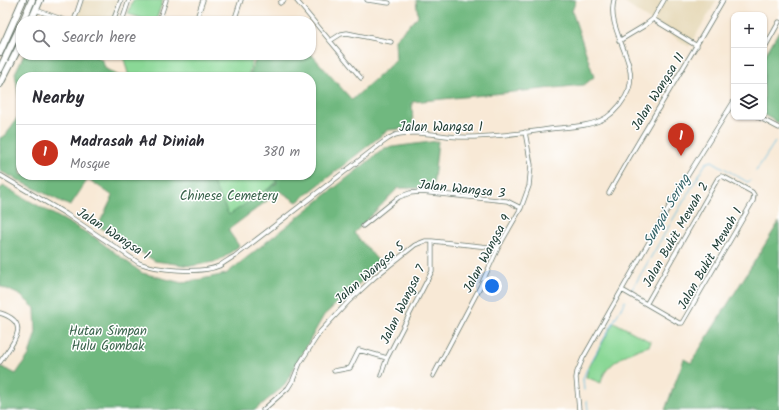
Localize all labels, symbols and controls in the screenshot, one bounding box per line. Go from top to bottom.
map controls [731,12,767,120]
button: + [731,12,767,48]
search box [16,16,316,60]
text: Search here [62,26,136,50]
icon: search [30,27,52,49]
button: − [731,48,767,84]
street label: Jalan Wangsa 11 [626,49,690,135]
button: layers [731,84,767,120]
text: Nearby [32,85,84,112]
street label: Jalan Wangsa 1 [399,117,483,138]
pin: 1 [668,123,694,156]
text: Madrasah Ad Diniah [70,130,205,154]
text: 1 [43,142,47,163]
text: 380 m [263,142,300,163]
text: Mosque [70,154,110,175]
water label: Sungai Sering [637,169,697,250]
street label: Jalan Wangsa 3 [417,174,506,204]
street label: Jalan Bukit Mewah 2 [638,178,715,291]
park label: Chinese Cemetery [180,186,279,207]
street label: Jalan Wangsa 1 [72,203,154,266]
street label: Jalan Bukit Mewah 1 [673,204,748,314]
street label: Jalan Wangsa 9 [458,210,517,297]
street label: Jalan Wangsa 5 [330,236,410,310]
street label: Jalan Wangsa 7 [375,261,432,348]
your location [482,276,502,296]
park label: Hutan Simpan Hulu Gombak [69,321,147,357]

